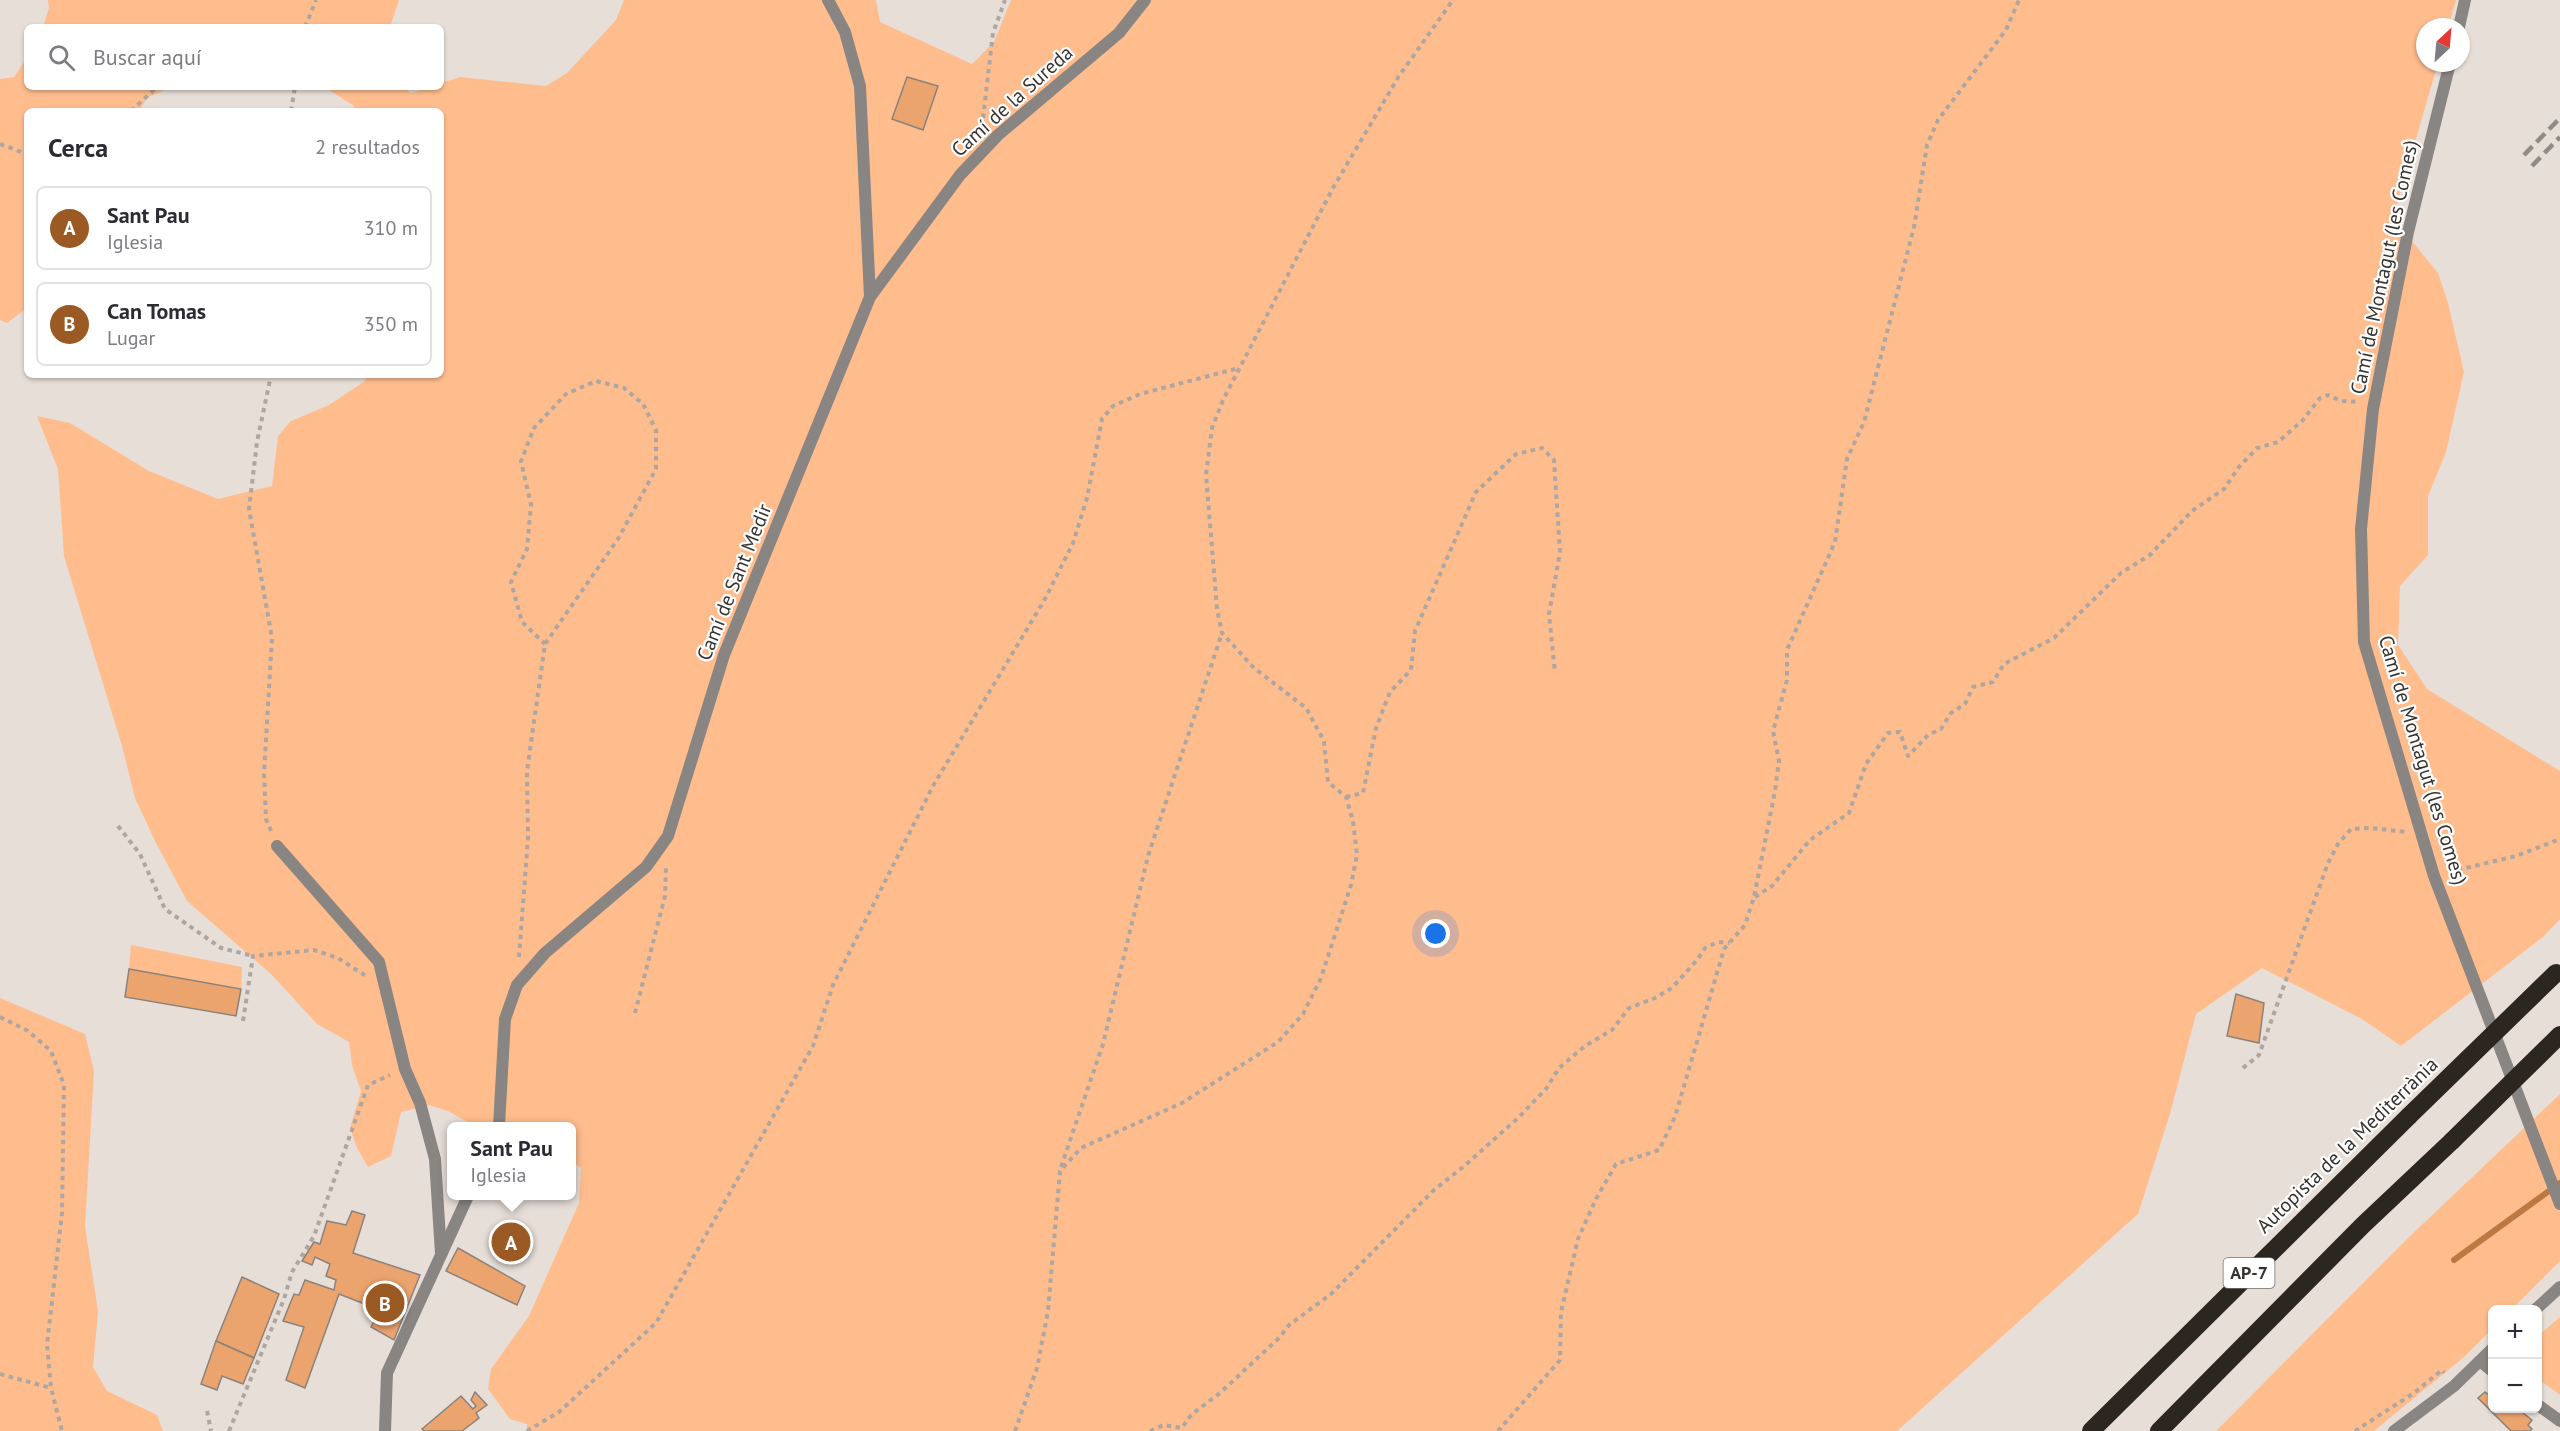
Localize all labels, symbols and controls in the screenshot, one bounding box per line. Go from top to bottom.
north arrow [2416,18,2470,72]
search box [24,24,444,90]
street label: Camí de la Sureda [946,40,1078,162]
icon: search [45,41,78,74]
text: Buscar aquí [93,43,202,71]
text: Cerca [48,131,108,164]
text: 2 resultados [315,134,420,160]
street label: Camí de Montagut (les Comes) [2344,138,2424,396]
text: Sant Pau [107,201,190,229]
text: A [63,215,76,241]
text: 310 m [364,215,418,241]
text: Iglesia [107,229,163,255]
text: Can Tomas [107,297,206,325]
text: B [64,311,75,337]
text: 350 m [364,311,418,337]
text: Lugar [107,325,155,351]
street label: Camí de Sant Medir [691,500,777,664]
street label: Camí de Montagut (les Comes) [2373,632,2473,888]
your location [1421,919,1450,948]
street label: Autopista de la Mediterrània [2251,1051,2443,1239]
popup [447,1122,576,1200]
text: Sant Pau [470,1134,553,1162]
text: Iglesia [470,1162,527,1188]
pin: A [492,1220,530,1264]
road number: AP-7 [2224,1258,2274,1288]
pin: B [366,1280,404,1326]
map controls [2488,1305,2542,1413]
button: + [2488,1305,2542,1359]
button: − [2488,1359,2542,1413]

